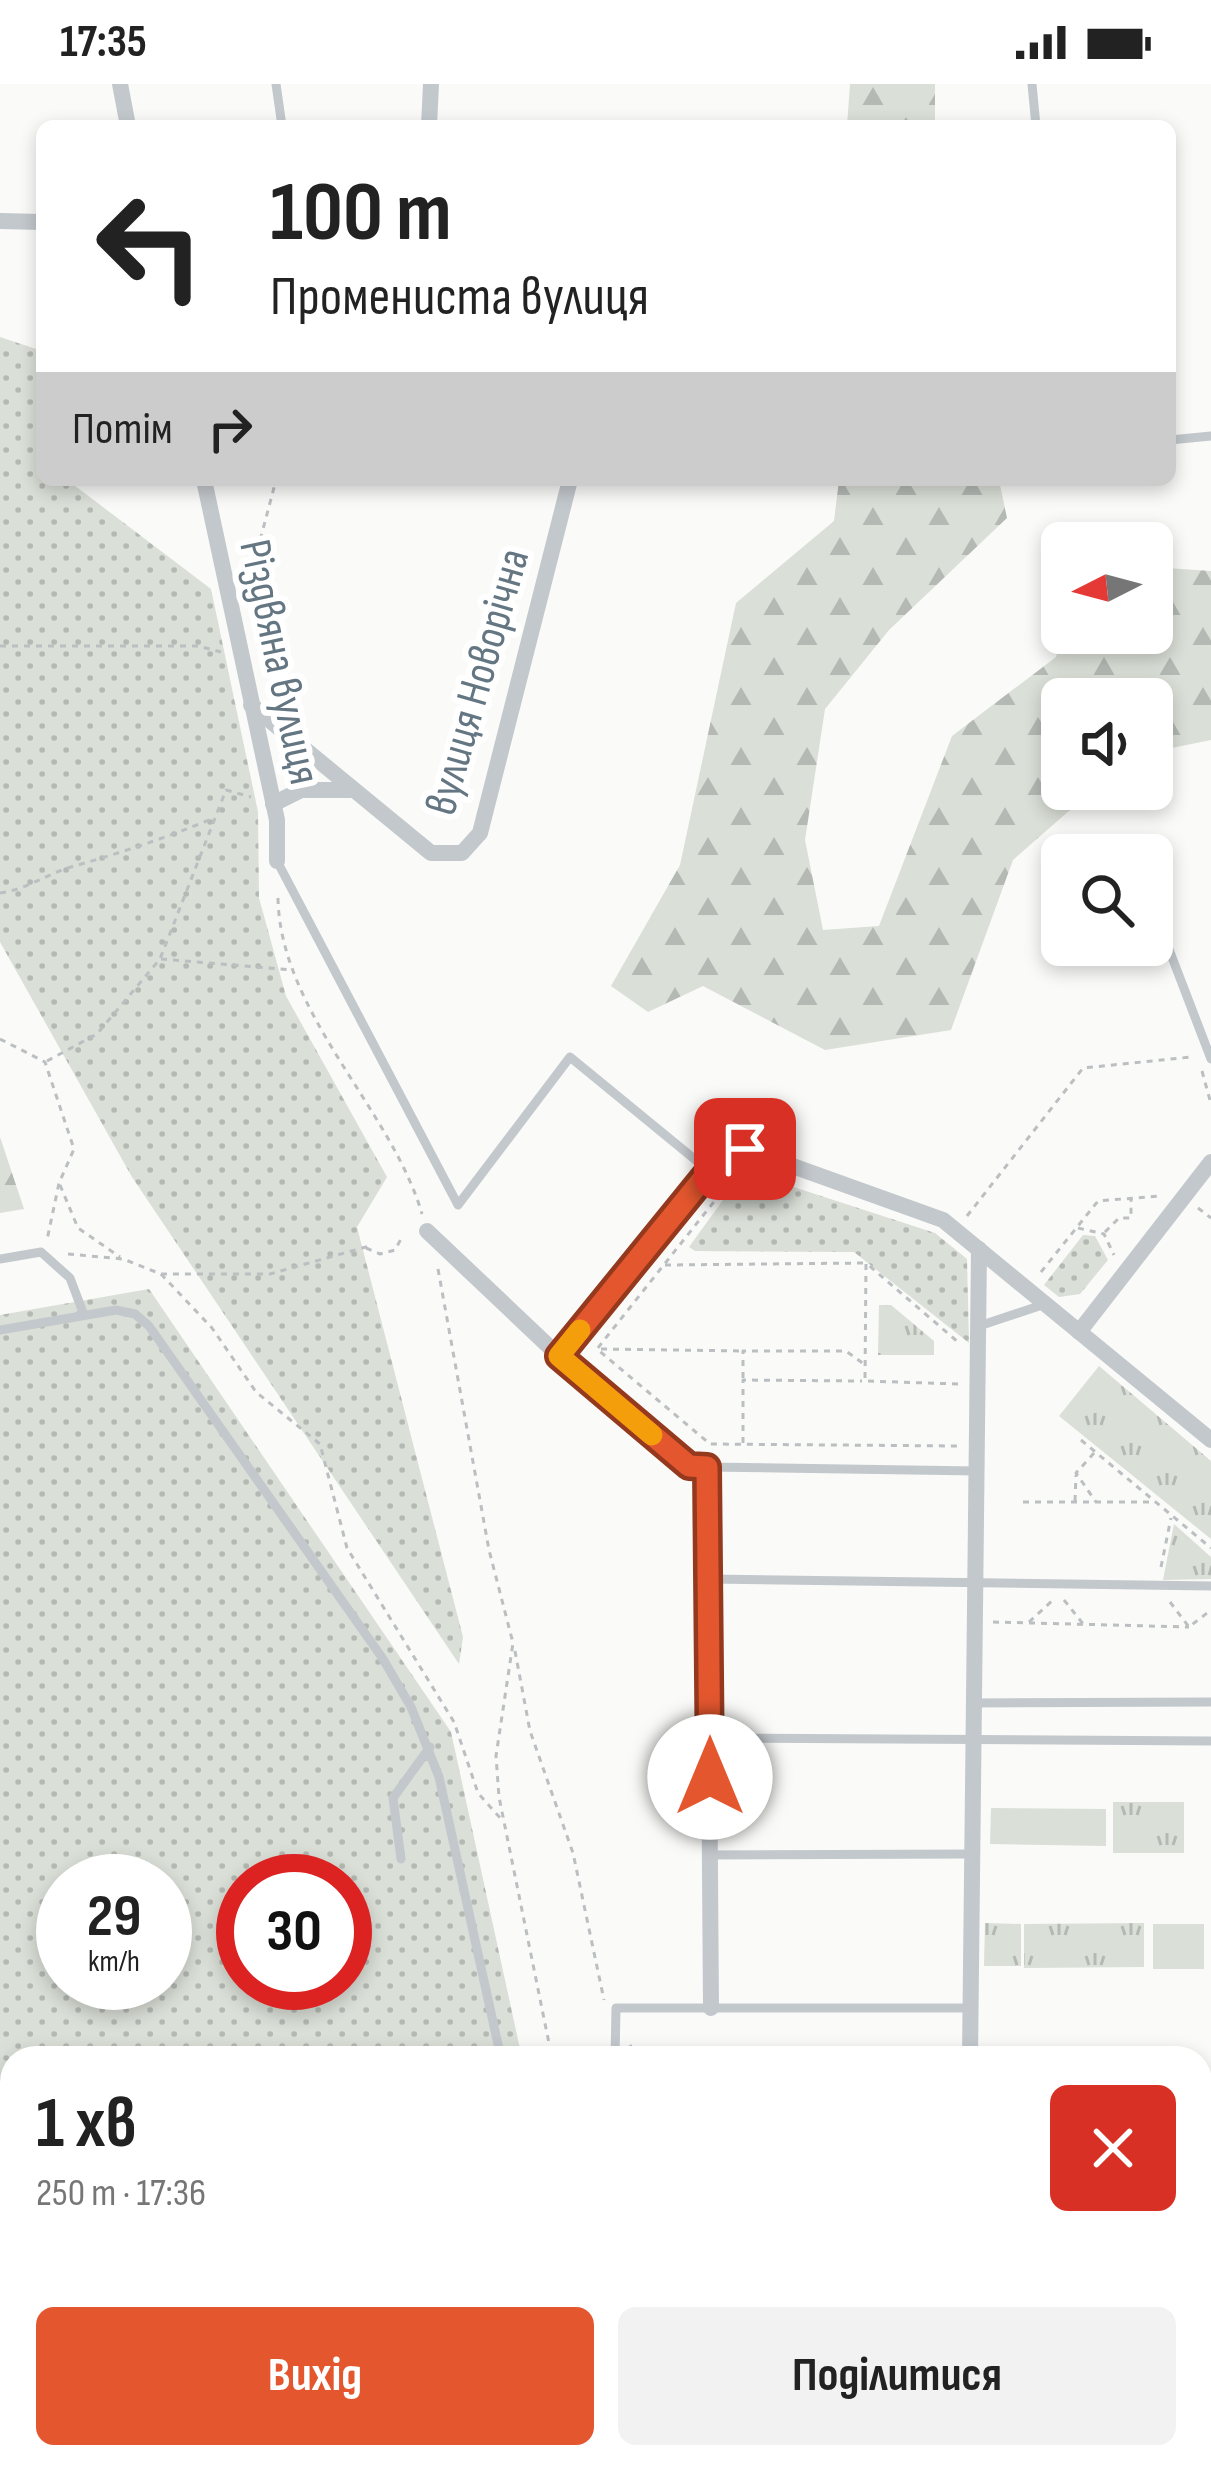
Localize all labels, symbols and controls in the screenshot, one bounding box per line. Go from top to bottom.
text: 17:35 [60,15,147,70]
text: 100 m [270,163,452,264]
icon: left [72,168,228,324]
text: Промениста вулиця [270,265,649,330]
icon: right [197,396,263,462]
text: Потім [72,402,173,457]
north arrow [1041,522,1173,654]
map controls [1041,522,1173,966]
street label: Різдвяна вулиця [226,535,332,789]
street label: вулиця Новорічна [414,543,542,821]
button: sound [1041,678,1173,810]
button: search [1041,834,1173,966]
pin [694,1098,796,1200]
icon: arrive [712,1116,778,1182]
position arrow [647,1714,773,1840]
speed limit sign: 30 [216,1854,372,2010]
text: 29 [87,1881,141,1953]
text: km/h [88,1944,140,1980]
text: 1 хв [36,2081,137,2168]
button: close [1050,2085,1176,2211]
text: 250 m · 17:36 [36,2170,206,2217]
button: Вихід [36,2307,594,2445]
button: Поділитися [618,2307,1176,2445]

